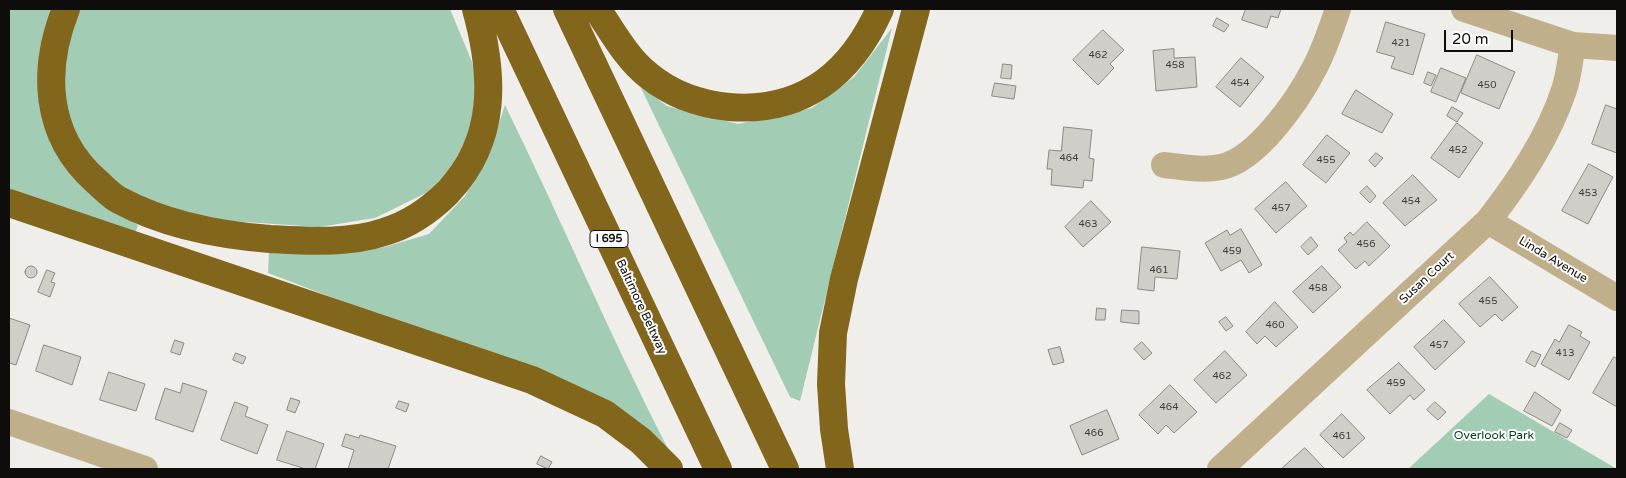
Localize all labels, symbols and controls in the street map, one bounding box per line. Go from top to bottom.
scale bar [1446,20,1515,52]
text: 20 m [1452,30,1489,48]
house number: 421 [1392,37,1410,49]
house number: 462 [1089,49,1107,61]
house number: 458 [1166,59,1184,71]
house number: 454 [1231,77,1249,89]
house number: 450 [1478,79,1496,91]
house number: 452 [1449,144,1467,156]
house number: 464 [1060,152,1078,164]
house number: 455 [1317,154,1335,166]
house number: 453 [1579,187,1597,199]
house number: 454 [1402,195,1420,207]
house number: 457 [1272,202,1290,214]
house number: 463 [1079,218,1097,230]
road number: I 695 [590,230,628,248]
street label: Linda Avenue [1516,234,1590,286]
house number: 456 [1357,238,1375,250]
house number: 459 [1223,245,1241,257]
street label: Susan Court [1397,249,1457,307]
street label: Baltimore Beltway [613,257,669,357]
house number: 461 [1150,264,1168,276]
house number: 458 [1309,282,1327,294]
house number: 455 [1479,295,1497,307]
house number: 460 [1266,319,1284,331]
house number: 457 [1430,339,1448,351]
house number: 413 [1556,347,1574,359]
house number: 462 [1213,370,1231,382]
house number: 459 [1387,377,1405,389]
house number: 464 [1160,401,1178,413]
house number: 466 [1085,427,1103,439]
park label: Overlook Park [1454,429,1534,443]
house number: 461 [1333,430,1351,442]

